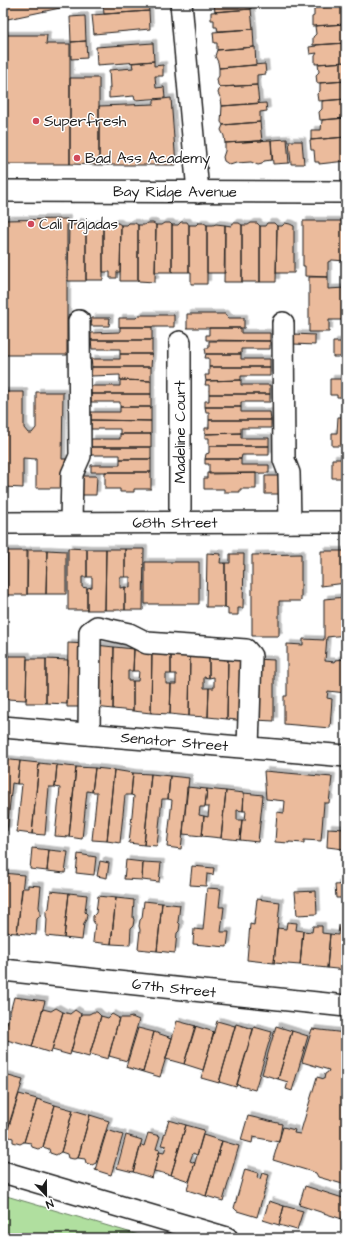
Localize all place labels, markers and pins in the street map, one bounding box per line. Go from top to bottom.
place label: Superfresh [44,111,127,132]
marker: Superfresh [31,116,41,126]
place label: Bad Ass Academy [85,148,210,170]
marker: Bad Ass Academy [72,153,82,163]
place label: Cali Tajadas [39,214,118,235]
marker: Cali Tajadas [26,219,36,229]

